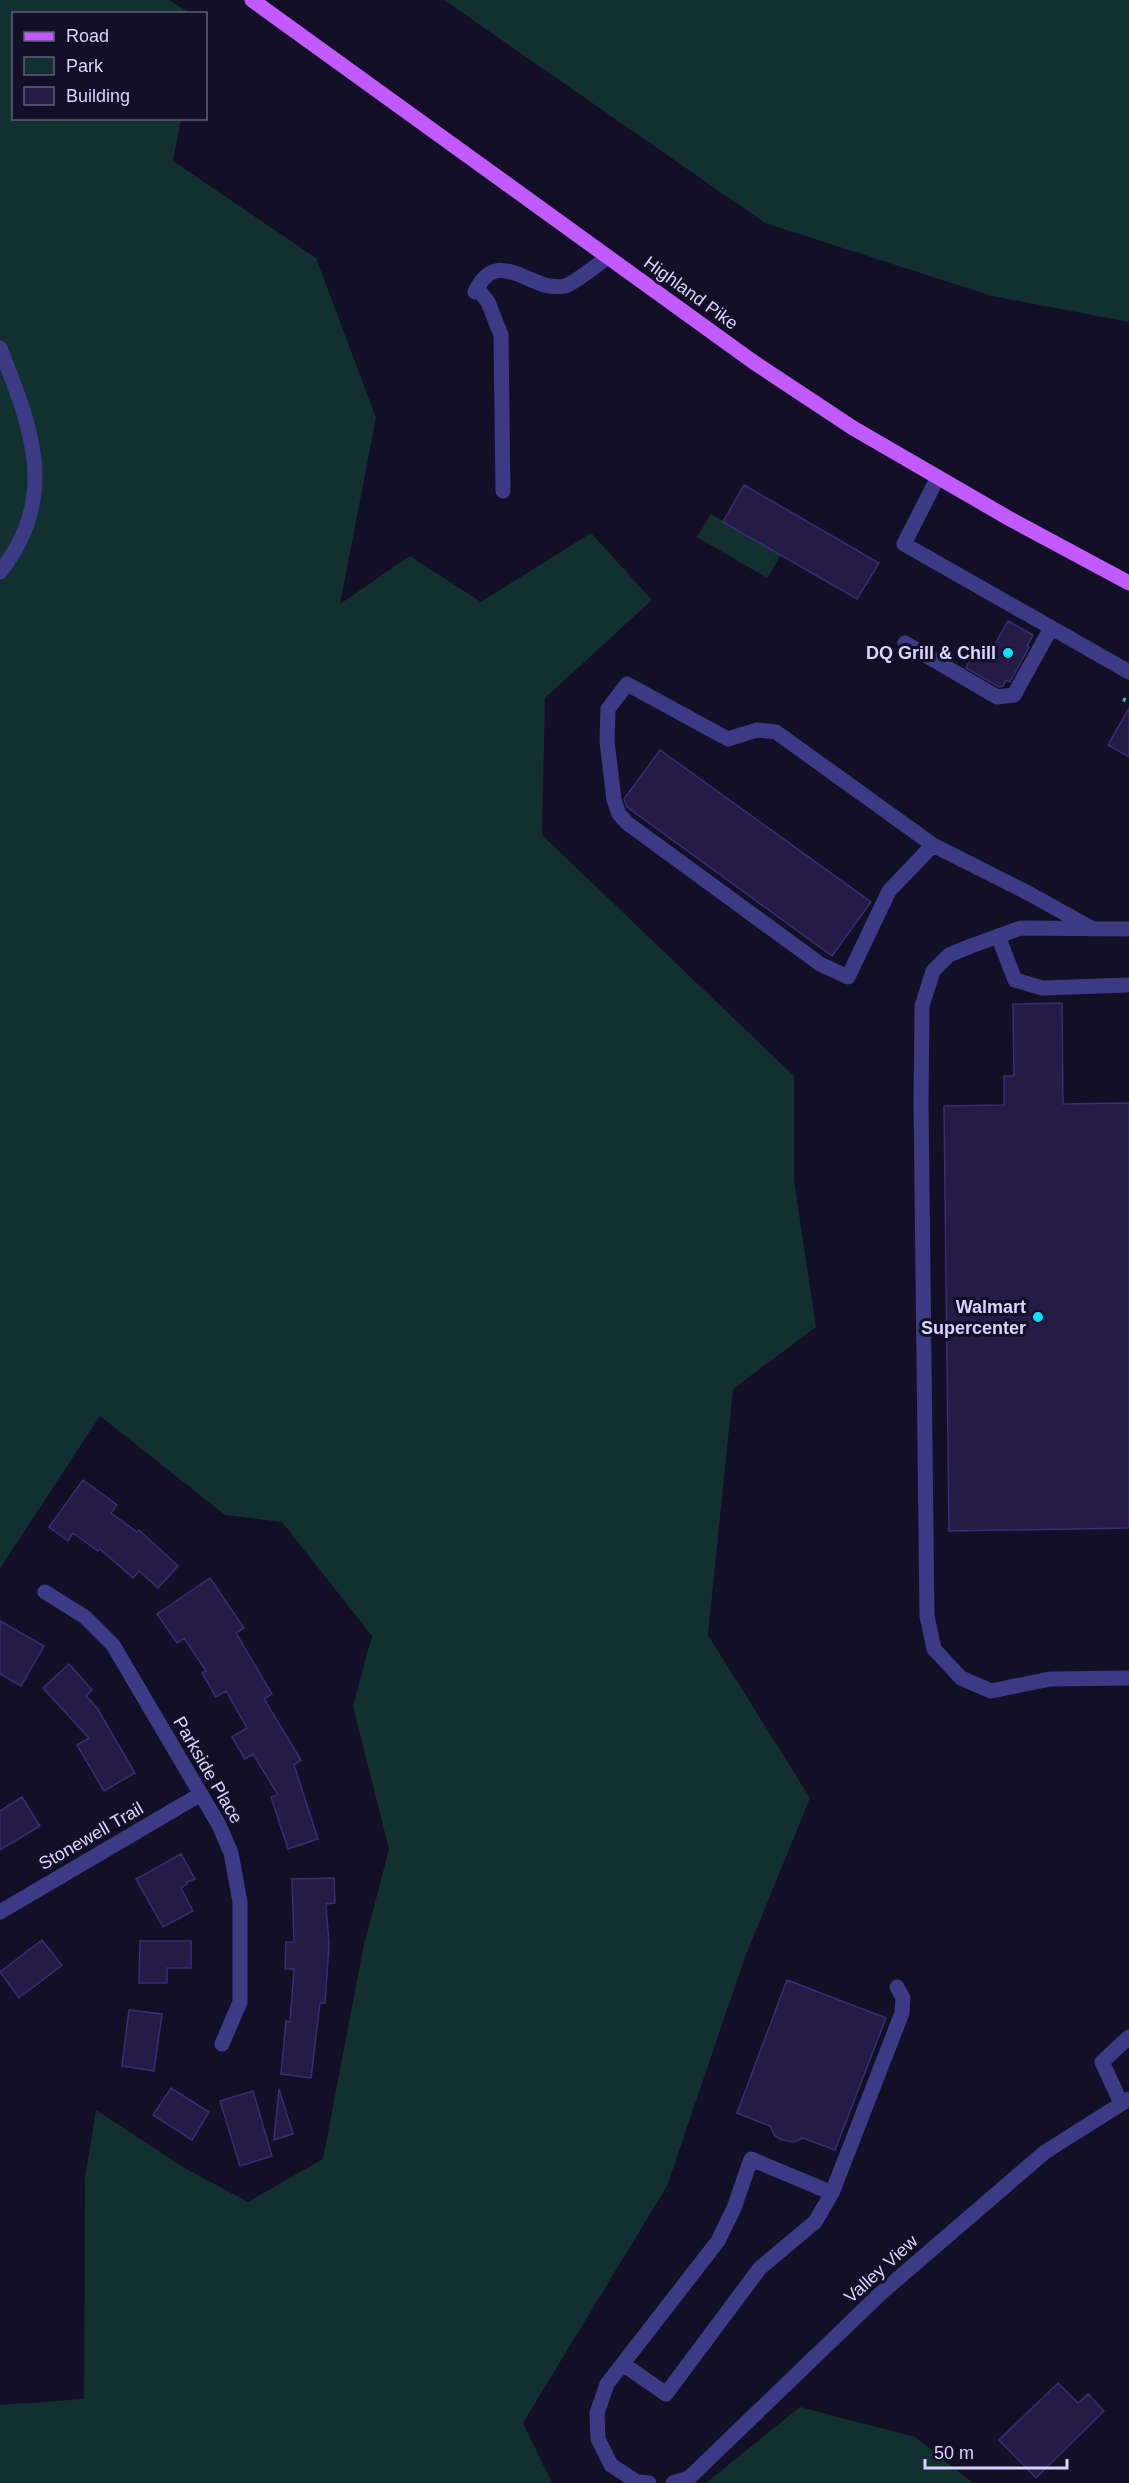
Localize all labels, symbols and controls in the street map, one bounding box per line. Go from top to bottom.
legend [12,12,207,120]
text: Road [66,26,109,46]
text: Park [66,56,104,76]
text: Building [66,86,130,106]
street label: Highland Pike [640,252,742,334]
place label: DQ Grill & Chill [866,643,996,663]
marker: DQ Grill & Chill [1001,646,1015,660]
place label: Walmart Supercenter [921,1297,1026,1338]
marker: Walmart Supercenter [1031,1310,1045,1324]
street label: Parkside Place [169,1713,247,1827]
street label: Stonewell Trail [35,1798,147,1874]
street label: Valley View [840,2230,922,2307]
scale bar [925,2432,1068,2470]
text: 50 m [934,2443,974,2463]

